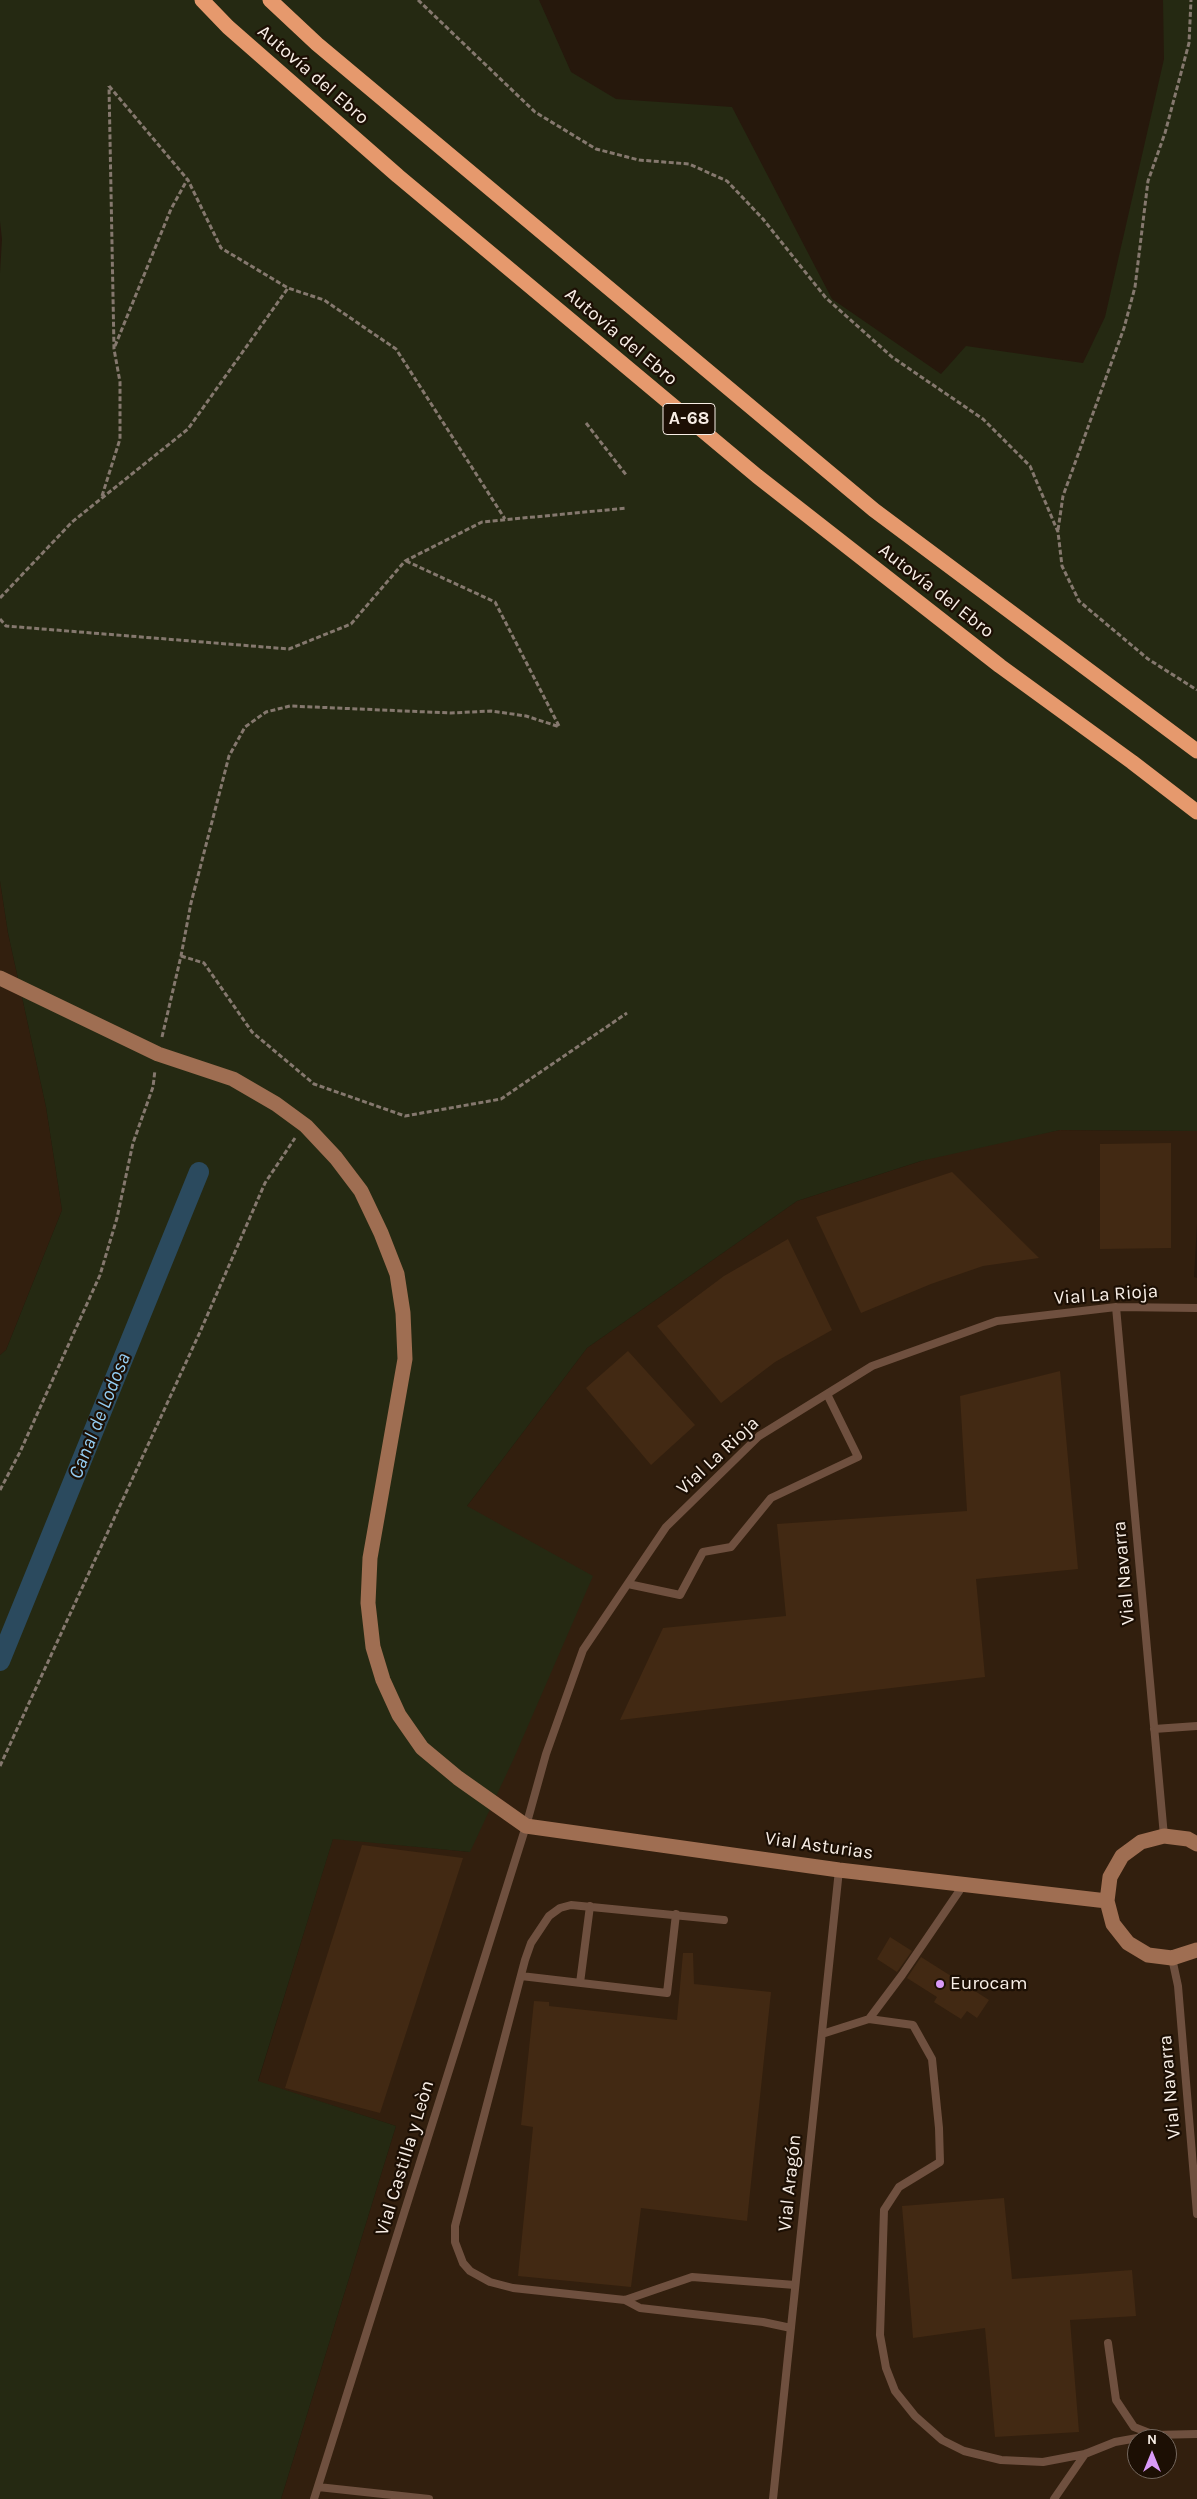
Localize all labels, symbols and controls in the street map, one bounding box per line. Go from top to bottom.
street label: Autovía del Ebro [253,20,373,130]
street label: Autovía del Ebro [560,283,682,391]
road number: A-68 [663,404,715,434]
street label: Autovía del Ebro [874,539,998,643]
street label: Vial La Rioja [1053,1280,1159,1310]
water label: Canal de Lodosa [64,1349,136,1483]
street label: Vial La Rioja [672,1412,764,1500]
street label: Vial Navarra [1108,1520,1140,1626]
street label: Vial Asturias [763,1827,875,1865]
place label: Eurocam [950,1973,1027,1995]
marker: Eurocam [934,1978,946,1990]
street label: Vial Navarra [1154,2034,1186,2140]
street label: Vial Castilla y Leòn [371,2078,439,2238]
street label: Vial Aragón [774,2133,806,2233]
north arrow [1127,2429,1177,2479]
text: N [1147,2431,1157,2448]

